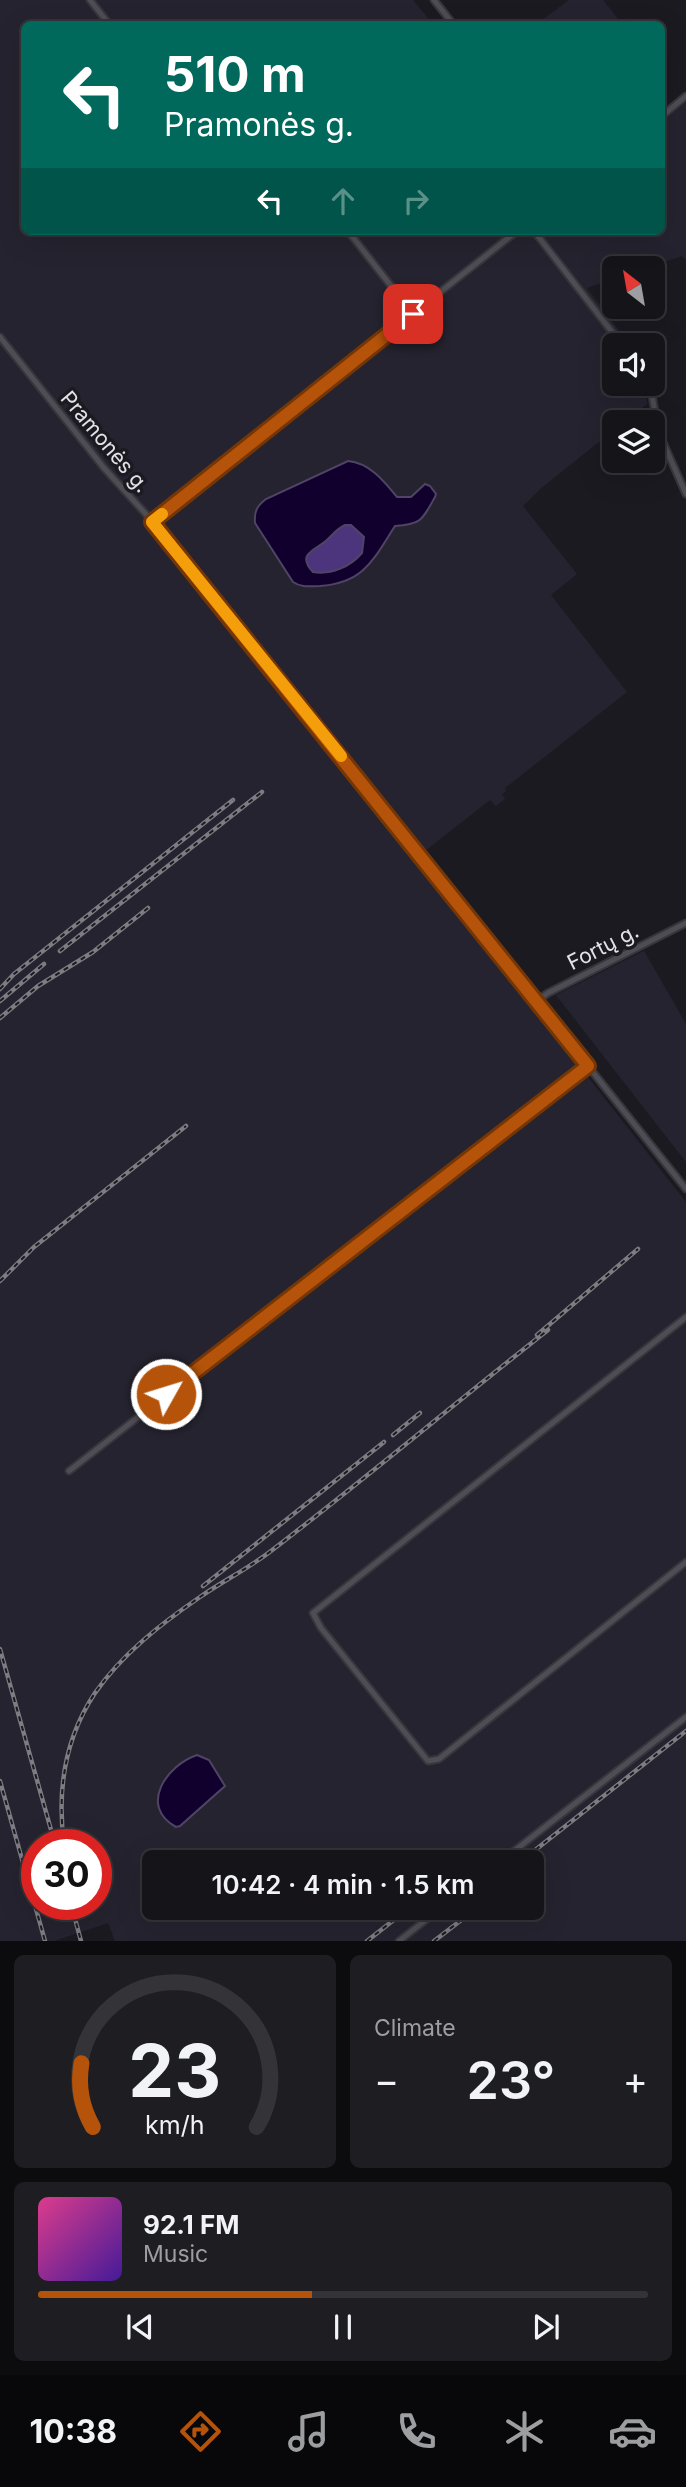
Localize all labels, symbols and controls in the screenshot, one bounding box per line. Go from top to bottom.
text: 510 m [164,45,306,104]
icon: left [49,49,140,140]
text: Pramonės g. [164,105,354,144]
icon: left [251,182,289,220]
icon: ahead [324,182,362,220]
icon: right [397,182,435,220]
north arrow [602,256,665,318]
map controls [602,256,665,473]
pin [383,284,443,344]
icon: arrive [394,295,432,333]
button: sound [602,333,665,396]
street label: Pramonės g. [56,386,155,497]
button: layers [602,410,665,473]
street label: Fortų g. [563,918,643,975]
position arrow [129,1357,203,1431]
speed limit sign: 30 [21,1829,112,1920]
text: 10:42 · 4 min · 1.5 km [212,1869,474,1900]
text: Climate [374,2014,456,2042]
text: 23 [129,2027,221,2116]
text: 23° [467,2049,555,2112]
text: − [374,2057,399,2103]
text: + [623,2057,648,2103]
text: km/h [145,2110,205,2140]
text: 92.1 FM [143,2209,239,2240]
text: Music [143,2240,208,2268]
icon: previous [121,2308,159,2346]
icon: pause [324,2308,362,2346]
icon: next [527,2308,565,2346]
icon: directions [176,2407,225,2456]
icon: music [284,2407,333,2456]
icon: phone [392,2407,441,2456]
icon: climate [500,2407,549,2456]
icon: car [608,2407,657,2456]
text: 10:38 [29,2412,117,2451]

